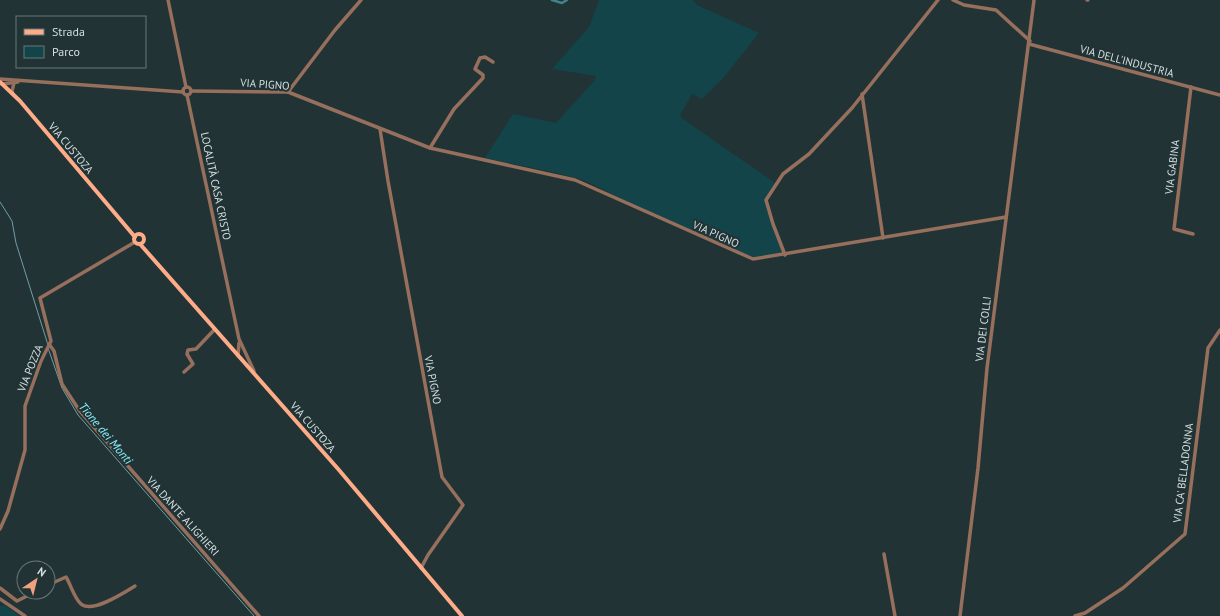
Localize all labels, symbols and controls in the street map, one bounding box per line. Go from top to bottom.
legend [16,16,146,68]
text: Strada [52,24,85,39]
street label: VIA DELL'INDUSTRIA [1077,41,1176,80]
text: Parco [52,44,80,59]
street label: VIA PIGNO [239,75,290,93]
street label: VIA CUSTOZA [45,119,97,177]
street label: LOCALITÀ CASA CRISTO [198,131,234,241]
street label: VIA GABINA [1162,138,1182,196]
street label: VIA PIGNO [690,217,741,250]
street label: VIA DEI COLLI [972,296,994,363]
street label: VIA POZZA [14,342,46,395]
street label: VIA PIGNO [421,353,445,406]
street label: VIA CUSTOZA [286,398,339,456]
water label: Tione dei Monti [76,399,137,468]
street label: VIA CA' BELLADONNA [1170,422,1196,525]
street label: VIA DANTE ALIGHIERI [143,473,222,559]
north arrow [16,560,56,600]
text: N [35,564,49,580]

